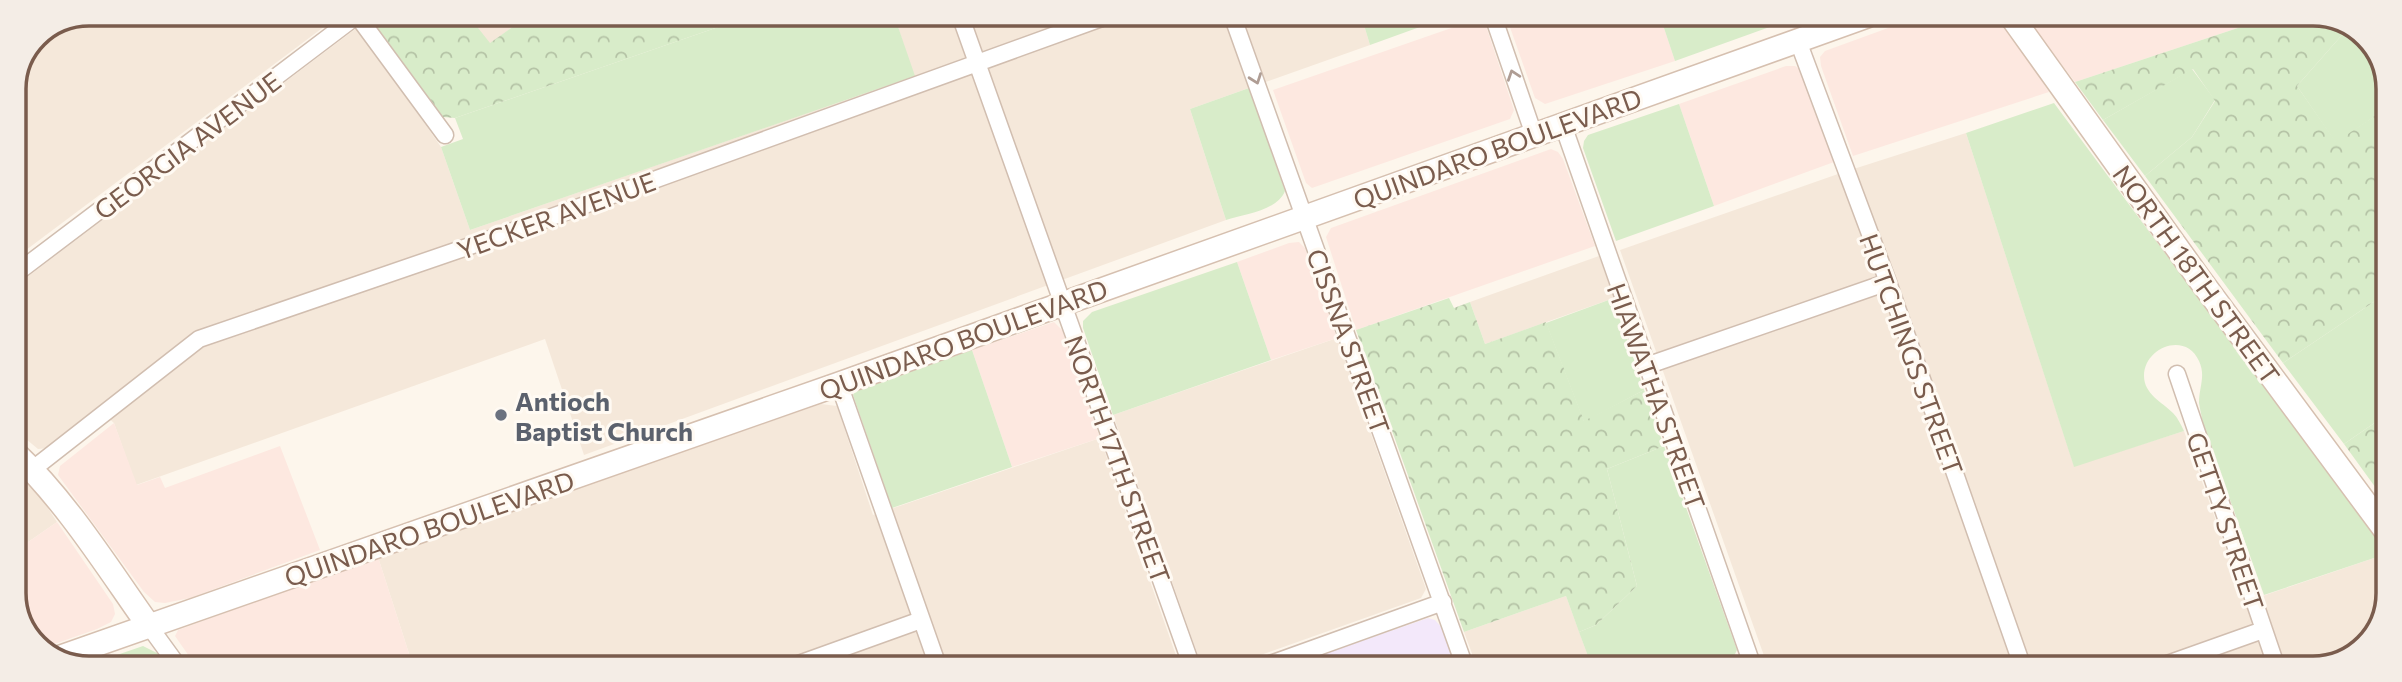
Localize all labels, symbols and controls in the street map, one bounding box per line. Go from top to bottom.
street label: GEORGIA AVENUE [88,65,286,225]
one-way arrow [1507,70,1521,82]
one-way arrow [1247,73,1261,85]
street label: QUINDARO BOULEVARD [1349,81,1645,215]
street label: NORTH 18TH STREET [2107,159,2287,389]
street label: YECKER AVENUE [453,165,659,265]
street label: HUTCHINGS STREET [1854,229,1970,479]
street label: CISSNA STREET [1301,244,1397,438]
street label: QUINDARO BOULEVARD [815,272,1111,406]
street label: HIAWATHA STREET [1602,279,1712,513]
street label: NORTH 17TH STREET [1059,331,1177,587]
place label: Antioch Baptist Church [515,385,693,446]
marker: Antioch Baptist Church [493,407,509,423]
street label: GETTY STREET [2181,428,2271,614]
street label: QUINDARO BOULEVARD [280,464,578,592]

